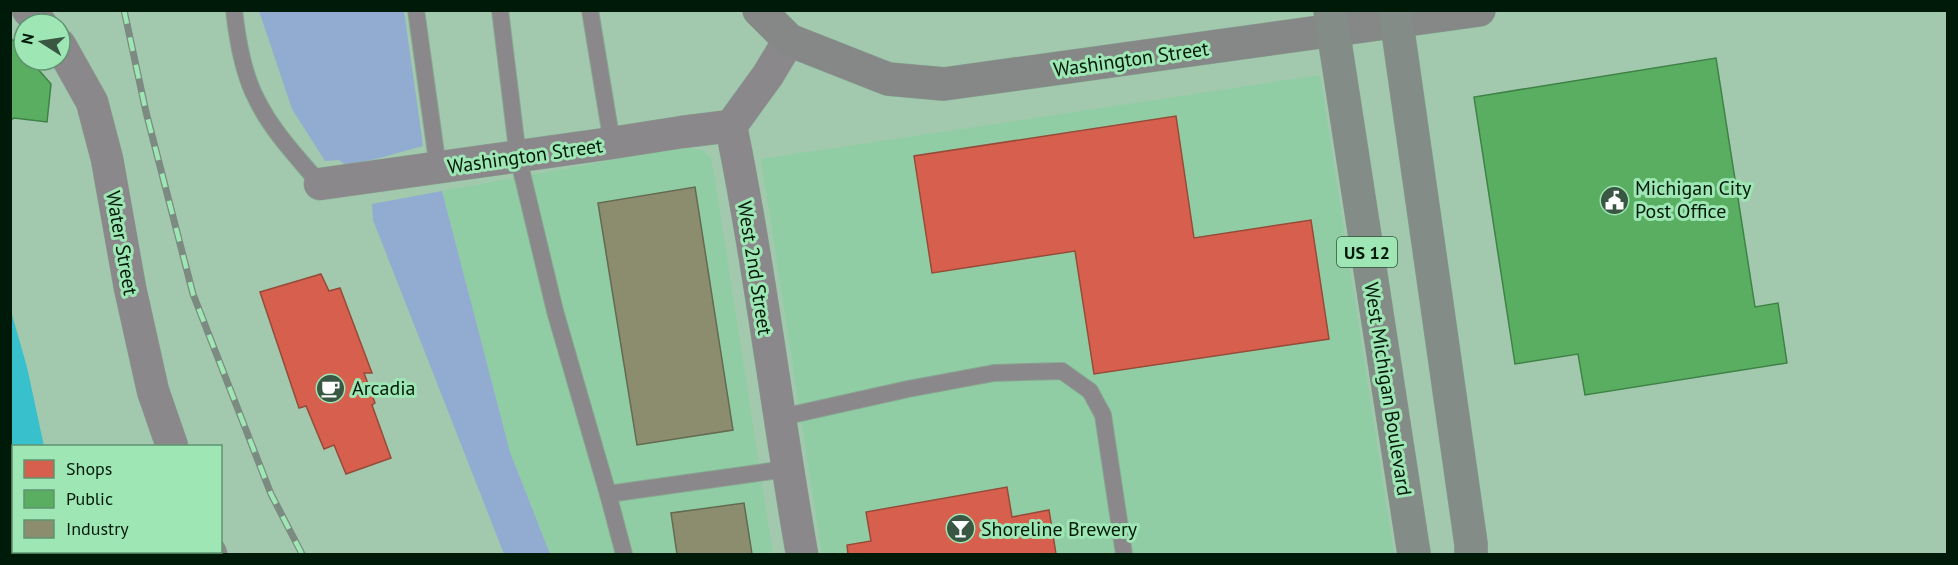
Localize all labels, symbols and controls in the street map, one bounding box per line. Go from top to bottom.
north arrow [12,12,72,72]
text: N [16,32,38,46]
street label: Washington Street [1052,35,1211,83]
street label: Washington Street [446,132,605,180]
place label: Michigan City Post Office [1635,175,1752,224]
public building icon: Michigan City Post Office [1598,184,1630,216]
street label: Water Street [100,189,144,297]
street label: West 2nd Street [732,199,778,337]
road number: US 12 [1337,237,1397,267]
street label: West Michigan Boulevard [1358,280,1418,498]
cafe icon: Arcadia [315,372,347,404]
place label: Arcadia [352,375,415,401]
legend [12,445,222,553]
text: Shops [66,457,112,480]
text: Public [66,487,113,510]
bar icon: Shoreline Brewery [944,513,976,545]
place label: Shoreline Brewery [981,516,1138,542]
text: Industry [66,517,129,540]

